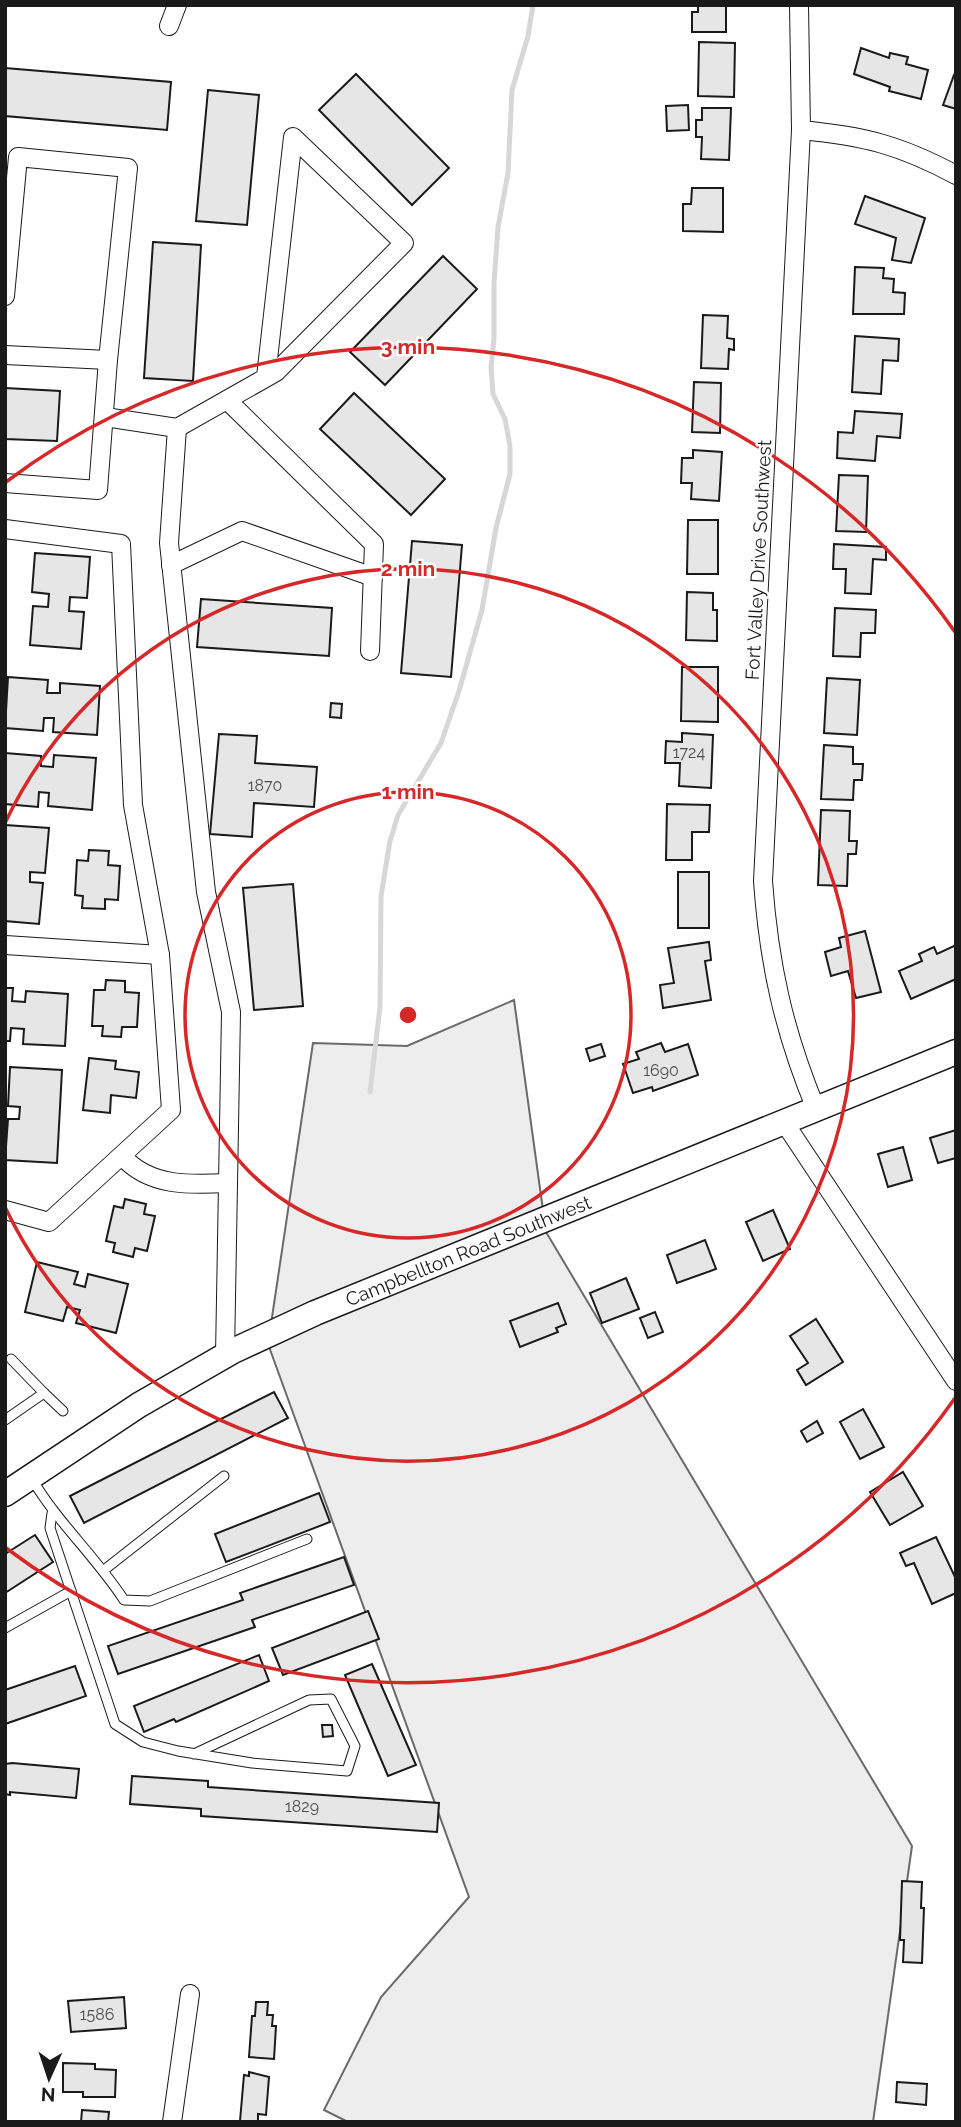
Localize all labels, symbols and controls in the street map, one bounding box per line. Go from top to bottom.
text: 3 min [381,334,435,359]
street label: Fort Valley Drive Southwest [741,439,775,681]
text: 2 min [381,556,435,581]
house number: 1724 [673,743,705,762]
house number: 1870 [248,776,282,795]
text: 1 min [381,779,435,804]
centre of rings [396,1003,420,1027]
house number: 1690 [643,1061,679,1080]
street label: Campbellton Road Southwest [342,1191,595,1310]
house number: 1829 [285,1797,319,1816]
house number: 1586 [80,2005,114,2024]
north arrow [14,2043,84,2113]
text: N [40,2084,56,2106]

